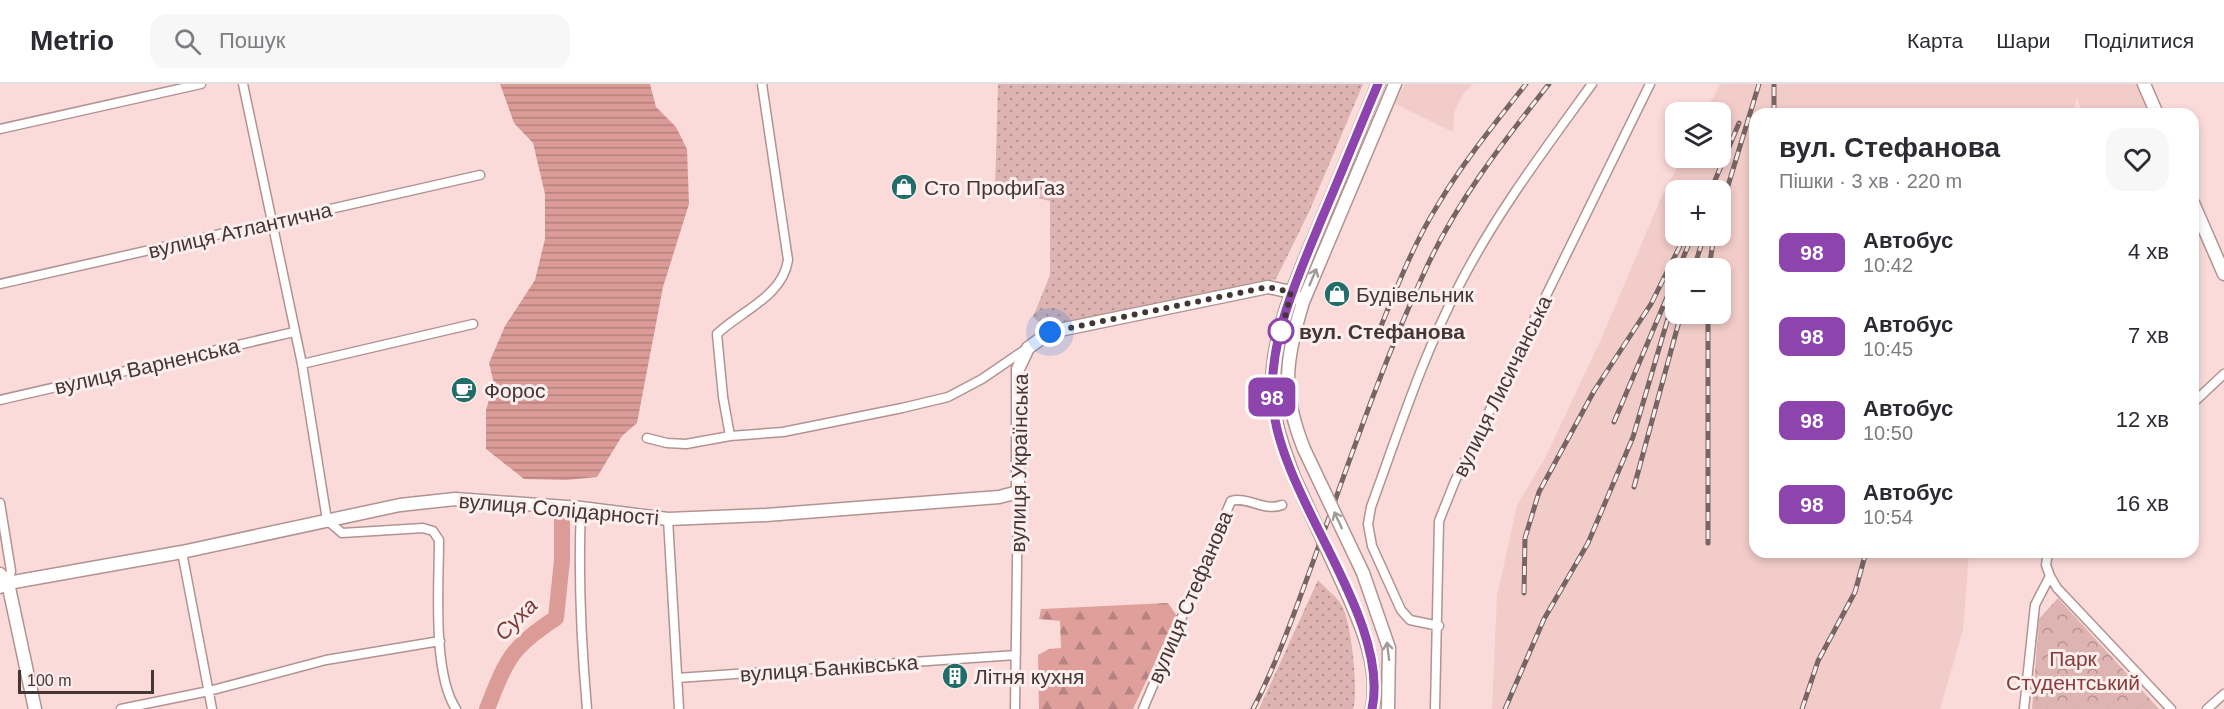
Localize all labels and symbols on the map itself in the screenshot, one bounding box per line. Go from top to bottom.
shop icon: Сто ПрофиГаз [889,172,919,202]
place label: Сто ПрофиГаз [924,176,1065,199]
street label: вулиця Атлантична [146,198,334,262]
one-way arrow [1308,269,1320,287]
shop icon: Будівельник [1322,279,1352,309]
place label: Будівельник [1356,283,1474,306]
street label: вулиця Лисичанська [1448,291,1556,480]
your location [1035,317,1065,347]
marker: вул. Стефанова [1268,318,1294,344]
place label: вул. Стефанова [1299,320,1465,343]
street label: вулиця Варненська [52,333,242,398]
street label: вулиця Українська [1006,373,1032,553]
cafe icon: Форос [449,375,479,405]
line badge: 98 [1245,378,1299,416]
place label: Форос [484,379,546,402]
street label: вулиця Солідарності [458,489,660,529]
street label: вулиця Стефанова [1143,507,1237,687]
one-way arrow [1332,512,1344,530]
water label: Суха [490,593,542,645]
one-way arrow [1382,642,1393,661]
park label: Парк Студентський [2006,647,2140,694]
street label: вулиця Банківська [739,650,919,686]
building icon: Літня кухня [940,661,970,691]
place label: Літня кухня [974,665,1084,688]
scale bar [18,667,154,694]

